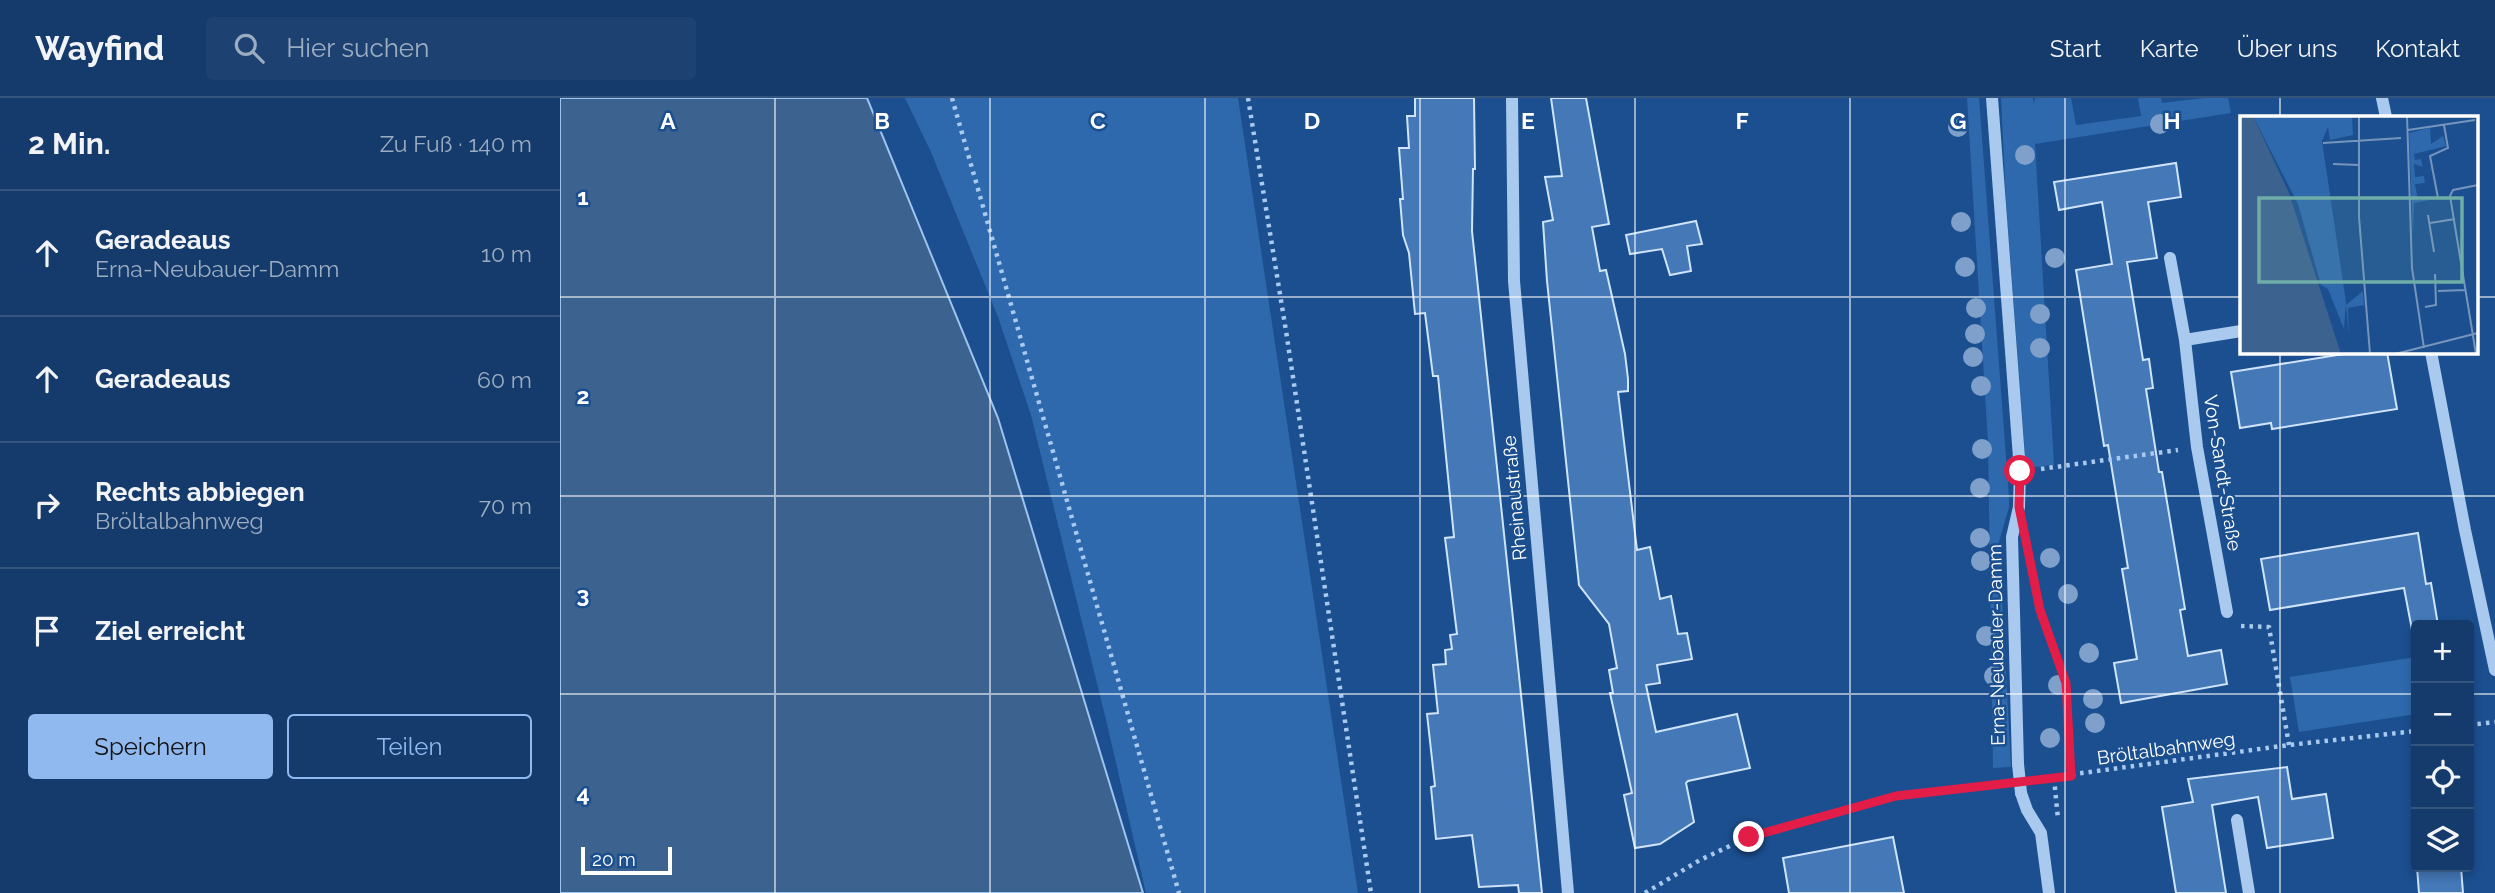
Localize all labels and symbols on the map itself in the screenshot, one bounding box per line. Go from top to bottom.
text: A [660,107,676,134]
text: B [874,107,890,134]
text: C [1090,107,1106,134]
text: D [1304,107,1320,134]
text: E [1521,107,1535,134]
text: F [1735,107,1749,134]
text: G [1950,107,1966,134]
text: H [2163,107,2181,134]
inset map [2240,116,2478,354]
text: 1 [577,183,589,210]
text: 2 [577,382,589,409]
street label: Von-Sandt-Straße [2200,393,2246,553]
street label: Rheinaustraße [1498,434,1530,562]
route start [2004,455,2035,486]
street label: Erna-Neubauer-Damm [1983,544,2009,746]
text: 3 [577,581,589,608]
street label: Bröltalbahnweg [2095,727,2237,769]
text: 4 [576,780,590,807]
route end [1733,821,1764,852]
scale bar [581,844,672,876]

